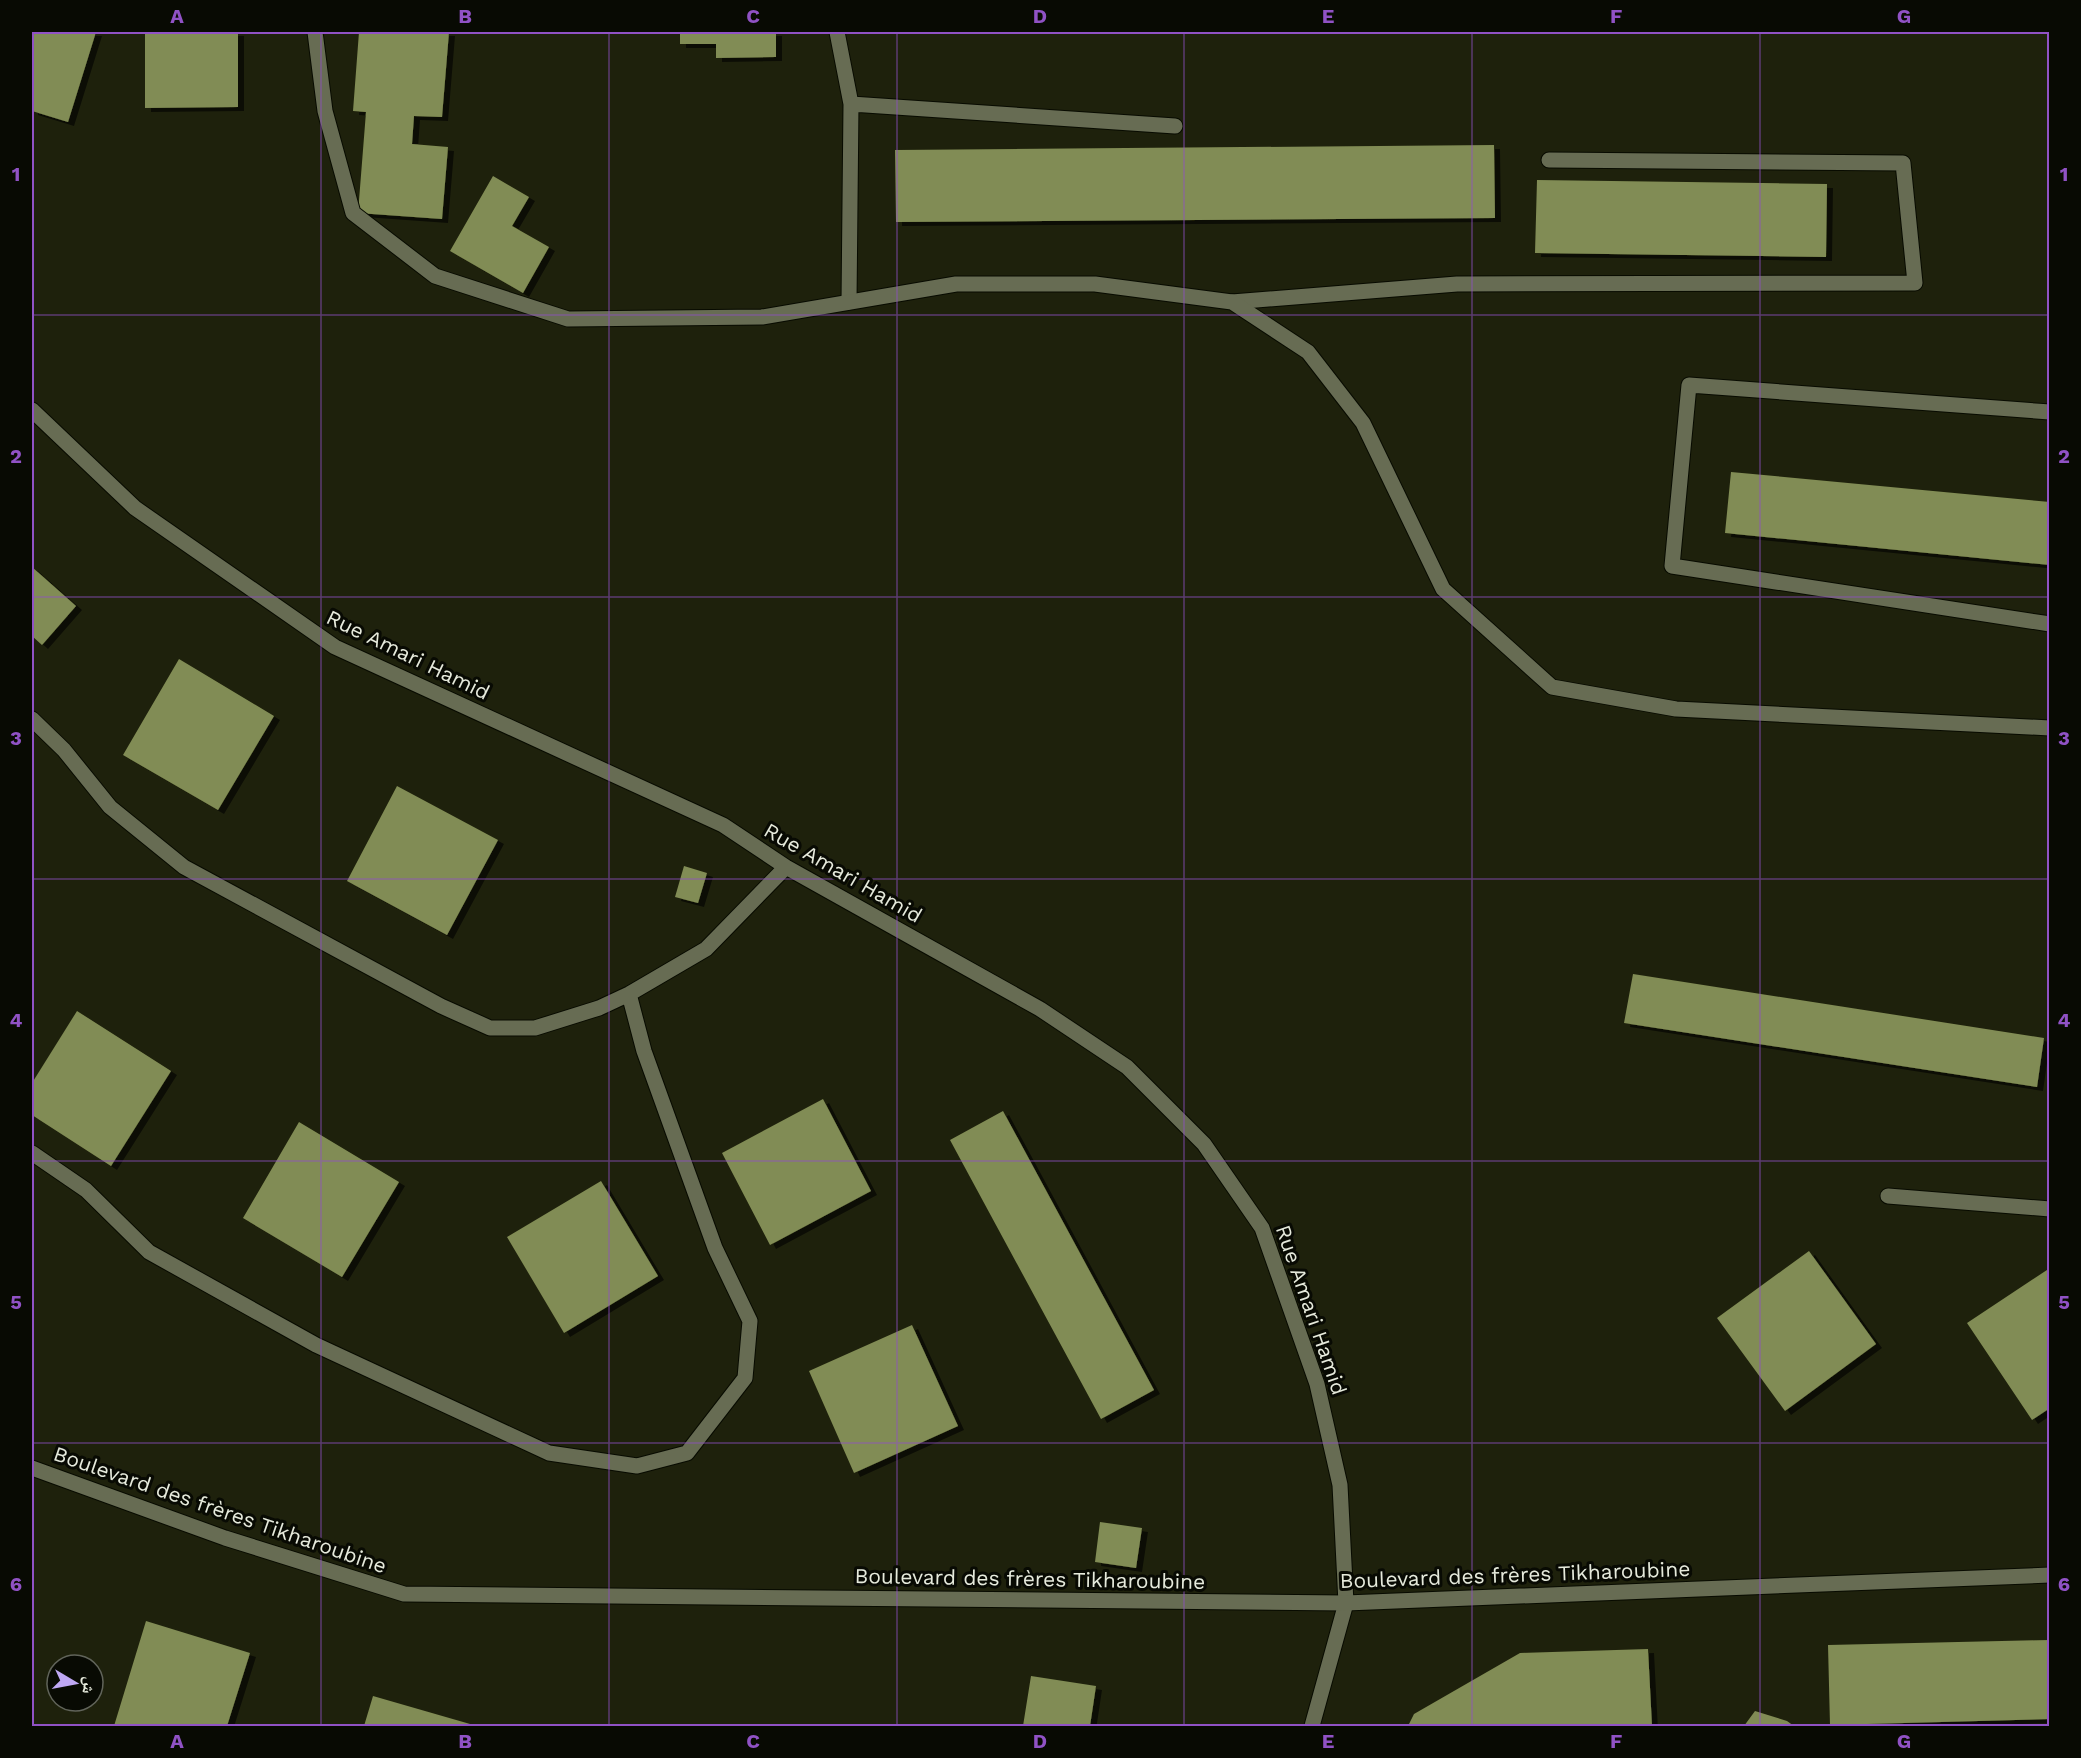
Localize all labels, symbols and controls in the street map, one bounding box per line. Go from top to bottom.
text: A [170,4,184,28]
text: B [458,4,472,28]
text: C [746,4,760,28]
text: D [1033,4,1047,28]
text: E [1322,4,1334,28]
text: F [1610,4,1622,28]
text: G [1897,4,1911,28]
text: 1 [12,162,20,186]
text: 1 [2060,162,2068,186]
text: 2 [10,444,22,468]
text: 2 [2058,444,2070,468]
street label: Rue Amari Hamid [323,604,494,705]
text: 3 [10,726,22,750]
text: 3 [2058,726,2070,750]
street label: Rue Amari Hamid [760,817,927,928]
text: 4 [10,1008,23,1032]
text: 4 [2058,1008,2071,1032]
street label: Rue Amari Hamid [1271,1222,1352,1398]
text: 5 [10,1290,22,1314]
text: 5 [2058,1290,2070,1314]
street label: Boulevard des frères Tikharoubine [50,1441,390,1578]
street label: Boulevard des frères Tikharoubine [1339,1556,1691,1593]
street label: Boulevard des frères Tikharoubine [854,1563,1206,1594]
text: 6 [10,1572,22,1596]
text: 6 [2058,1572,2070,1596]
north arrow [45,1653,105,1713]
text: ش [78,1676,100,1696]
text: A [170,1729,184,1753]
text: B [458,1729,472,1753]
text: C [746,1729,760,1753]
text: D [1033,1729,1047,1753]
text: E [1322,1729,1334,1753]
text: F [1610,1729,1622,1753]
text: G [1897,1729,1911,1753]

